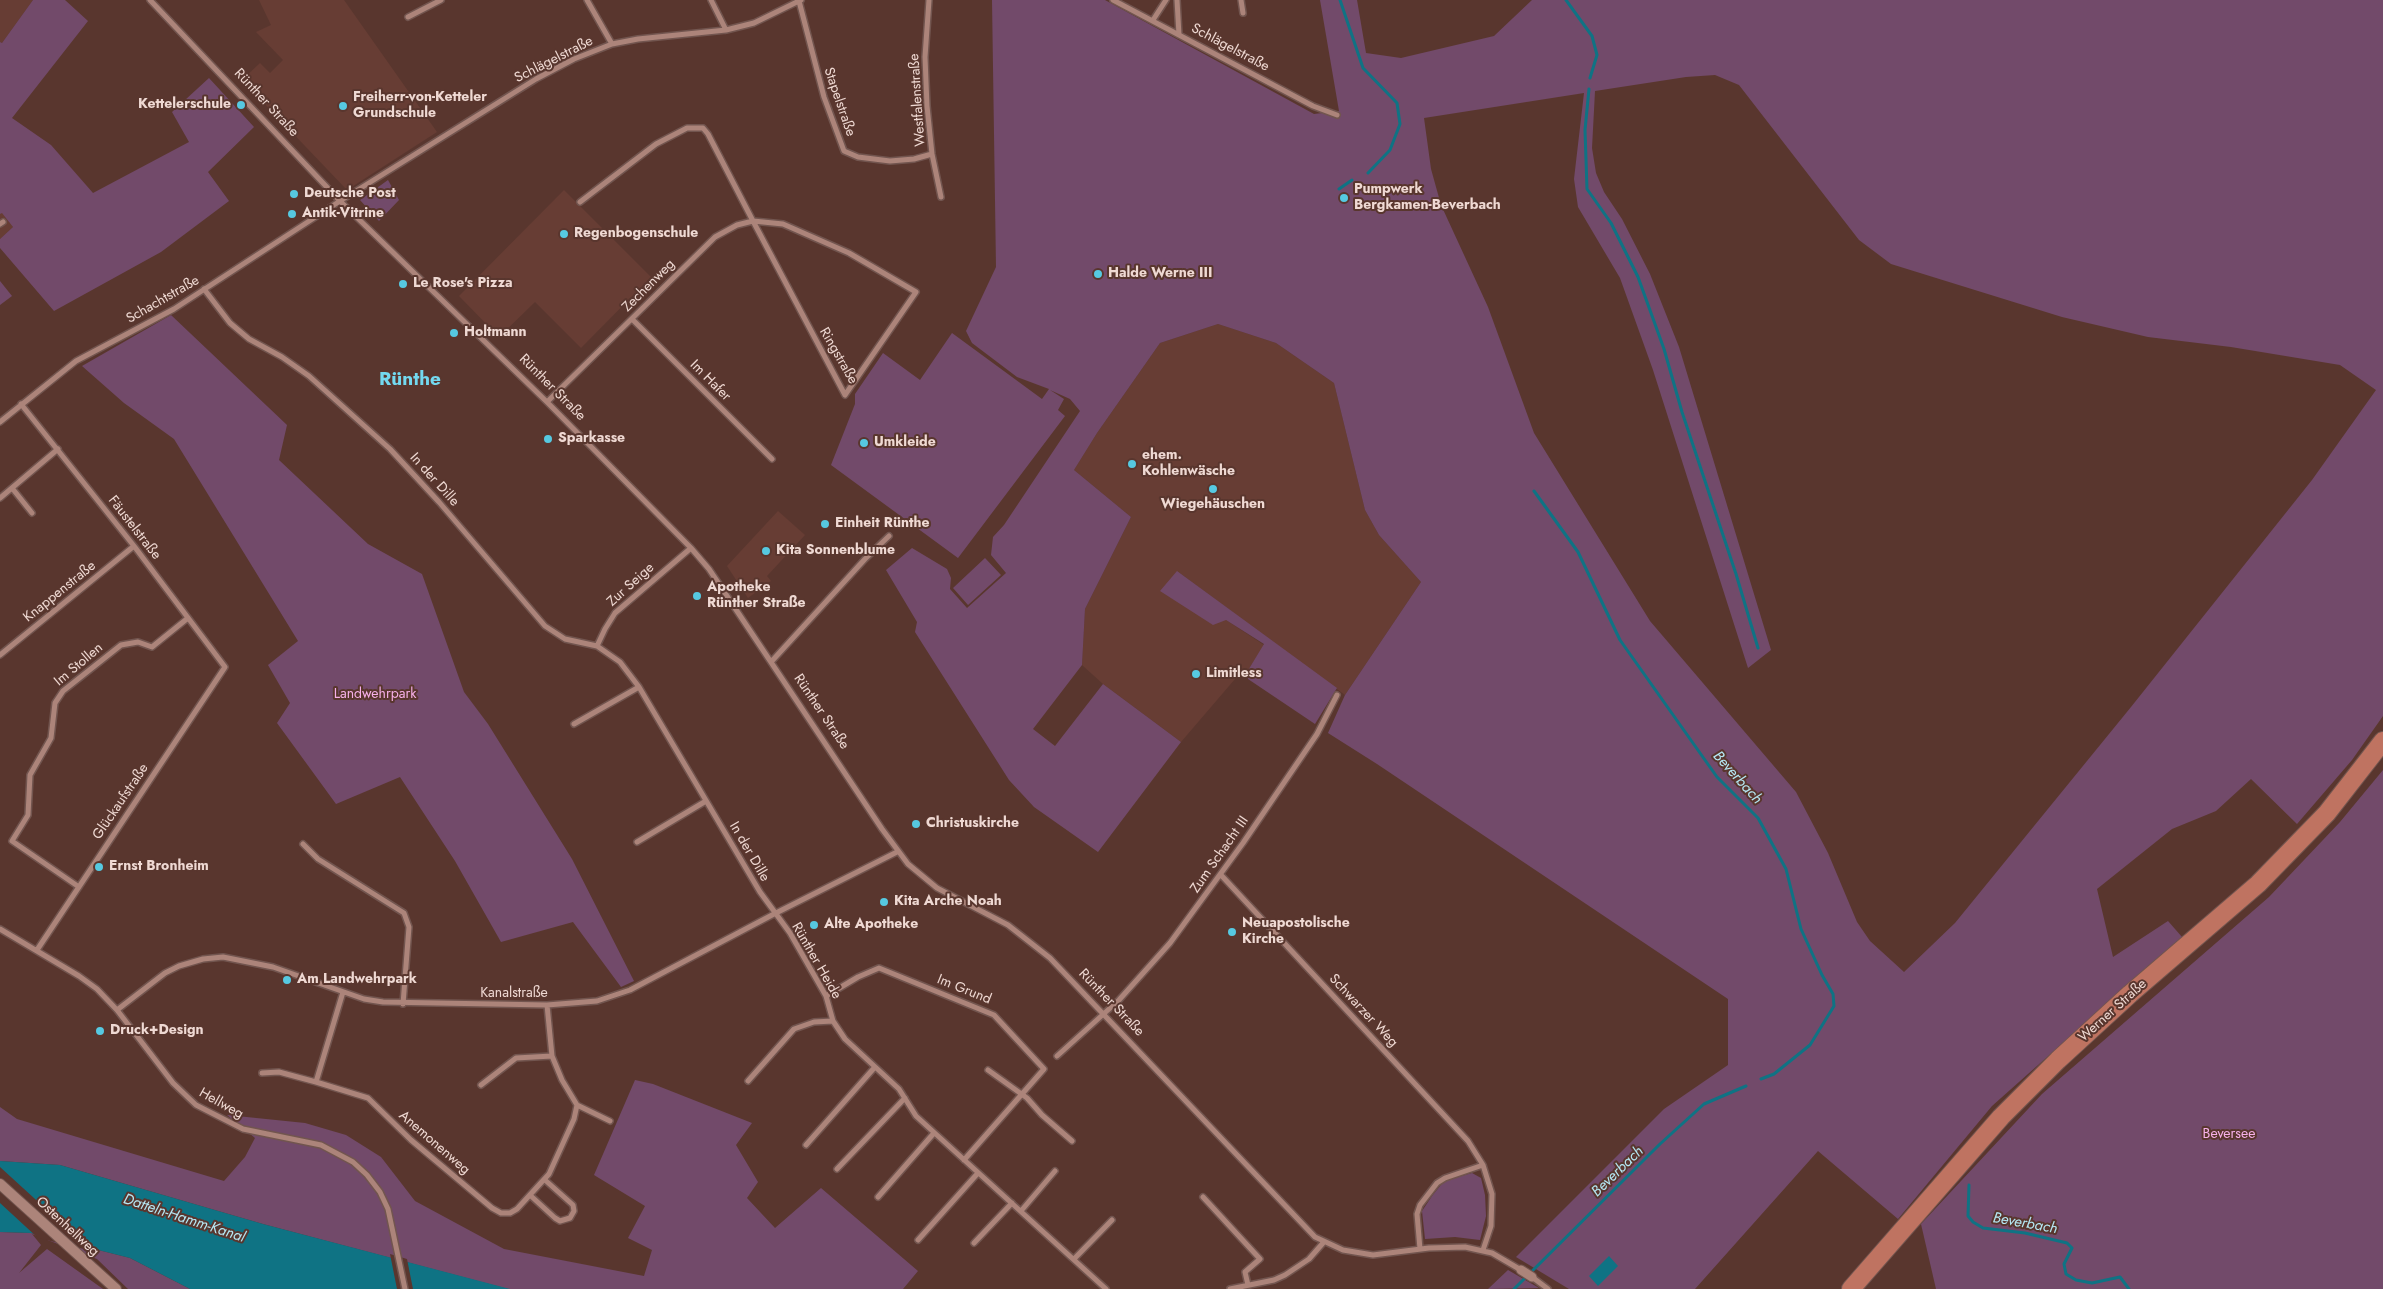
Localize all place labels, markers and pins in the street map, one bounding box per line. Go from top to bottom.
place label: Freiherr-von-Ketteler Grundschule [353,90,487,122]
place label: Kettelerschule [138,97,231,113]
marker: Kettelerschule [235,99,247,111]
marker: Freiherr-von-Ketteler Grundschule [337,100,349,112]
place label: Pumpwerk Bergkamen-Beverbach [1354,182,1501,214]
place label: Deutsche Post [304,186,396,202]
marker: Deutsche Post [288,188,300,200]
marker: Pumpwerk Bergkamen-Beverbach [1338,192,1350,204]
place label: Antik-Vitrine [302,206,384,222]
marker: Antik-Vitrine [286,208,298,220]
place label: Regenbogenschule [574,226,698,242]
marker: Regenbogenschule [558,228,570,240]
place label: Halde Werne III [1108,266,1212,282]
marker: Halde Werne III [1092,268,1104,280]
place label: Le Rose's Pizza [413,276,513,292]
marker: Le Rose's Pizza [397,278,409,290]
place label: Holtmann [464,325,527,341]
marker: Holtmann [448,327,460,339]
place label: Sparkasse [558,431,625,447]
marker: Sparkasse [542,433,554,445]
place label: Umkleide [874,435,936,451]
marker: Umkleide [858,437,870,449]
place label: ehem. Kohlenwäsche [1142,448,1235,481]
marker: ehem. Kohlenwäsche [1126,458,1138,470]
marker: Wiegehäuschen [1207,483,1219,495]
place label: Wiegehäuschen [1161,497,1265,513]
place label: Einheit Rünthe [835,516,929,532]
marker: Einheit Rünthe [819,518,831,530]
place label: Kita Sonnenblume [776,543,895,559]
marker: Kita Sonnenblume [760,545,772,557]
place label: Apotheke Rünther Straße [707,580,806,612]
marker: Apotheke Rünther Straße [691,590,703,602]
place label: Limitless [1206,666,1262,682]
marker: Limitless [1190,668,1202,680]
place label: Christuskirche [926,816,1019,832]
marker: Christuskirche [910,818,922,830]
place label: Ernst Bronheim [109,859,209,875]
marker: Ernst Bronheim [93,861,105,873]
place label: Kita Arche Noah [894,894,1002,910]
marker: Kita Arche Noah [878,896,890,908]
place label: Neuapostolische Kirche [1242,916,1350,949]
place label: Alte Apotheke [824,917,918,933]
marker: Alte Apotheke [808,919,820,931]
marker: Neuapostolische Kirche [1226,926,1238,938]
place label: Am Landwehrpark [297,972,417,988]
marker: Am Landwehrpark [281,974,293,986]
place label: Druck+Design [110,1023,204,1039]
marker: Druck+Design [94,1025,106,1037]

